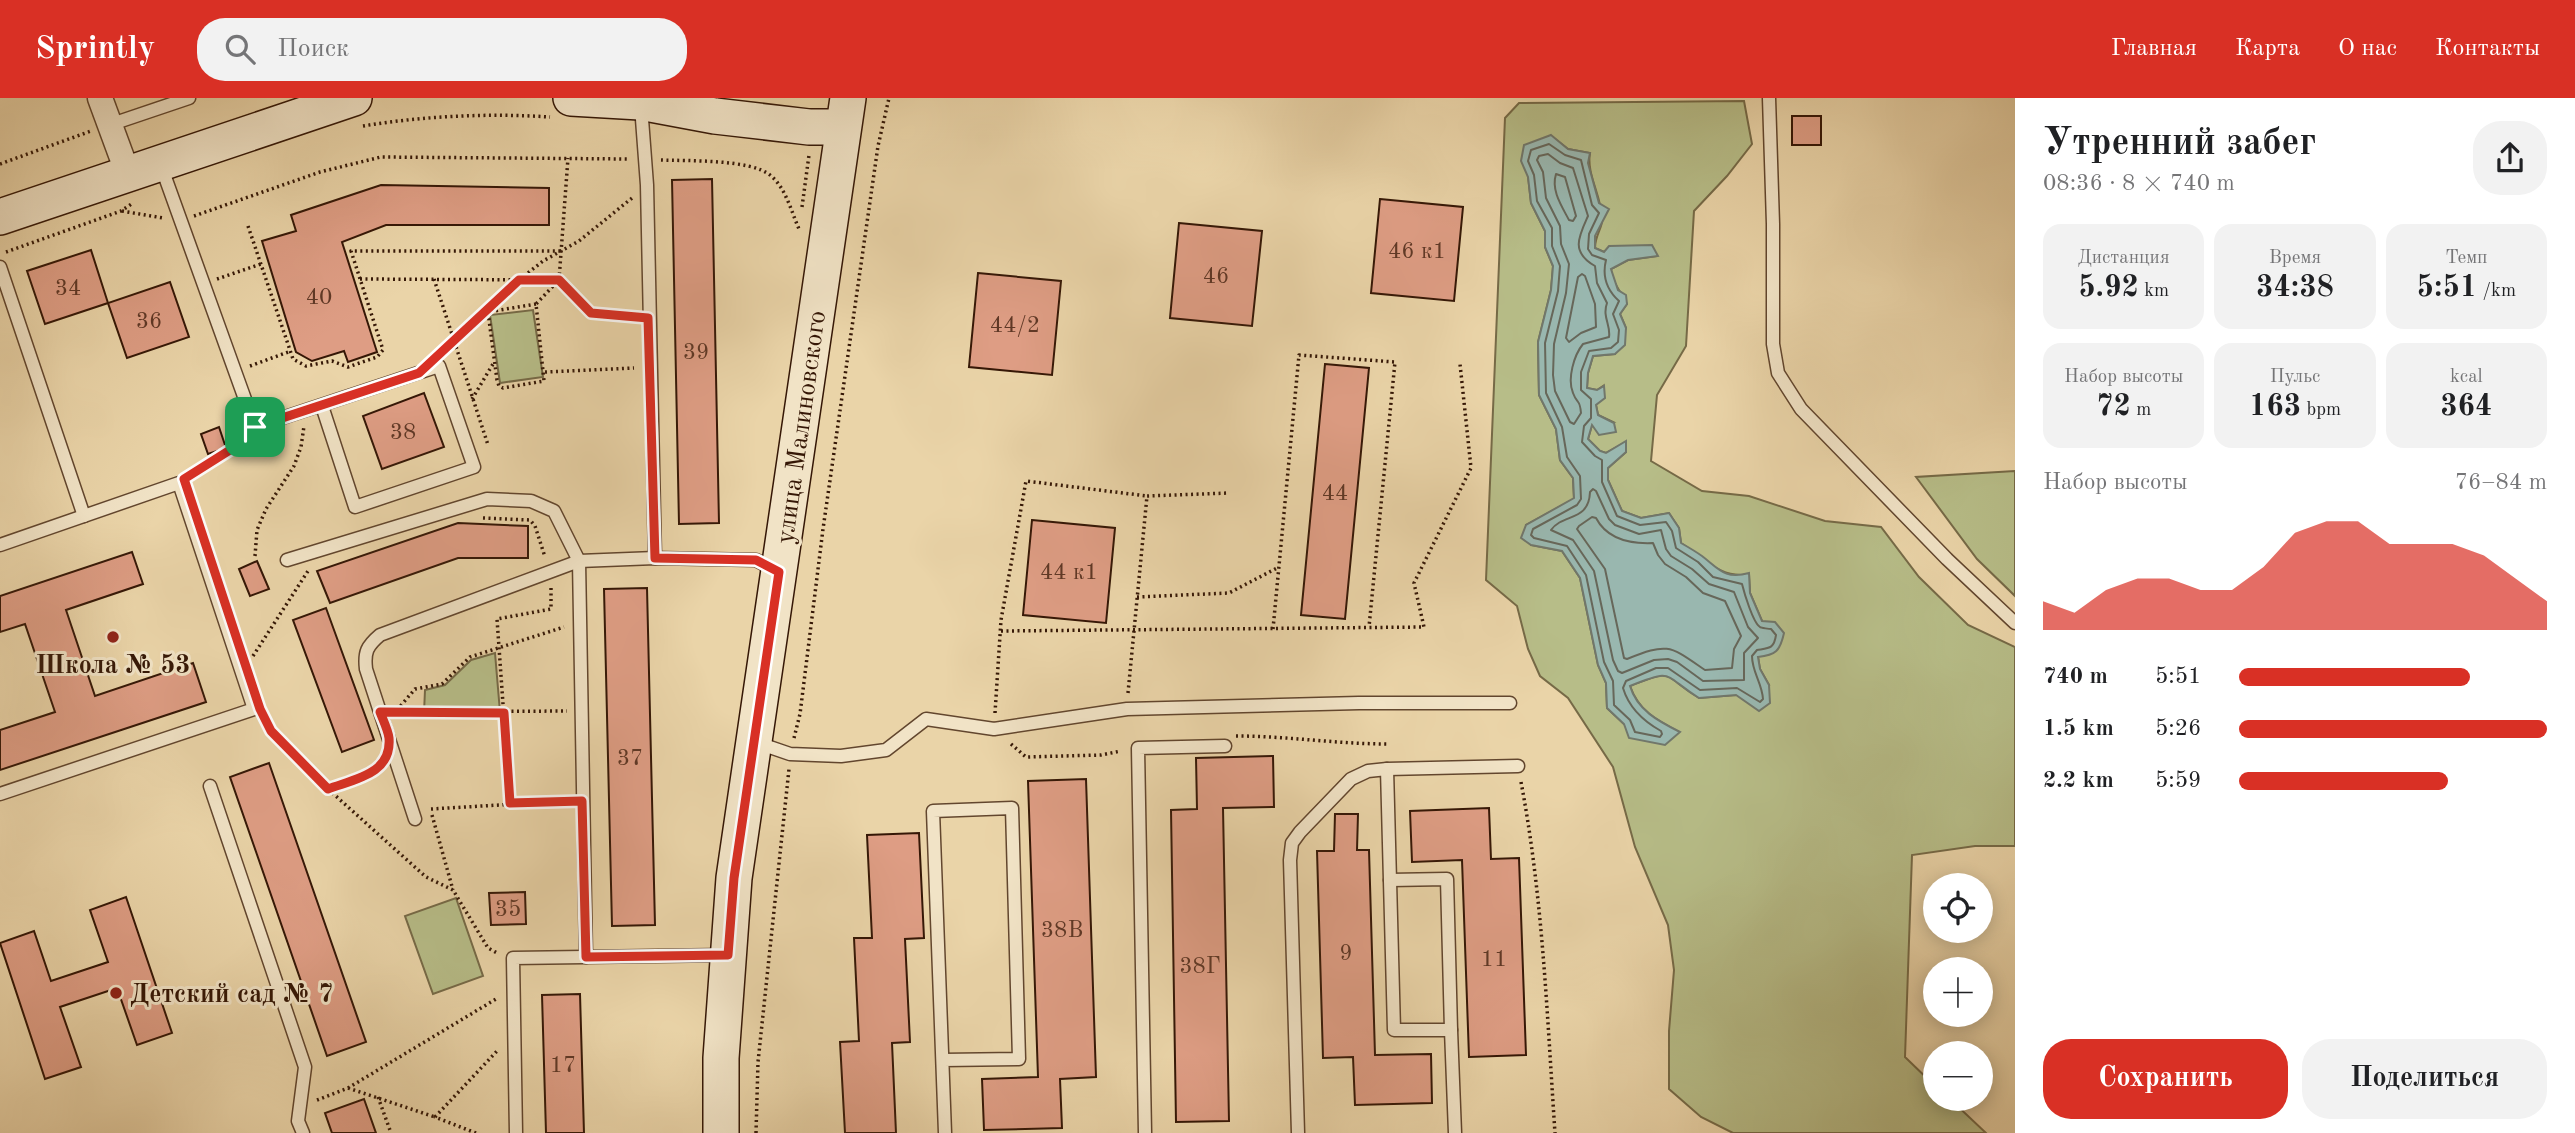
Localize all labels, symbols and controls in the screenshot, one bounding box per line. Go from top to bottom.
search box [197,18,687,81]
icon: search [221,30,259,68]
text: Sprintly [35,33,155,66]
text: Поиск [277,36,349,62]
text: Главная [2111,37,2197,61]
text: Карта [2235,37,2300,61]
text: О нас [2338,37,2397,61]
text: Контакты [2435,37,2540,61]
button: share [2473,121,2547,195]
text: Утренний забег [2043,125,2316,163]
text: 08:36 · 8 × 740 m [2043,172,2235,195]
house number: 46 к1 [1388,240,1446,263]
text: Дистанция [2078,249,2170,268]
text: Время [2269,249,2321,268]
text: Темп [2445,249,2488,268]
house number: 46 [1203,265,1229,288]
text: 5.92 [2078,273,2139,303]
text: 34:38 [2256,273,2334,303]
text: 5:51 [2417,273,2477,303]
house number: 34 [55,277,81,300]
text: km [2139,282,2169,301]
text: /km [2477,282,2516,301]
house number: 40 [306,286,332,309]
street label: улица Малиновского [773,309,831,546]
house number: 36 [136,310,162,333]
house number: 44/2 [990,314,1040,337]
house number: 39 [683,341,709,364]
text: Набор высоты [2064,368,2183,387]
text: Пульс [2270,368,2320,387]
text: kcal [2450,368,2483,387]
text: 72 [2096,392,2131,422]
text: 163 [2249,392,2301,422]
text: 364 [2440,392,2492,422]
pin [225,397,285,457]
text: m [2131,401,2151,420]
text: bpm [2301,401,2341,420]
icon: arrive [236,408,274,446]
house number: 38 [390,421,416,444]
text: Набор высоты [2043,471,2187,494]
text: 76–84 m [2455,471,2547,494]
house number: 44 [1322,482,1348,505]
house number: 44 к1 [1040,561,1098,584]
marker: Школа № 53 [105,629,121,645]
place label: Школа № 53 [36,653,190,679]
text: 740 m [2043,665,2108,688]
text: 5:51 [2155,665,2201,688]
text: 1.5 km [2043,717,2114,740]
text: 5:26 [2155,717,2201,740]
house number: 37 [617,747,643,770]
text: 2.2 km [2043,769,2114,792]
text: 5:59 [2155,769,2201,792]
map controls [1923,873,1993,1111]
button: locate [1923,873,1993,943]
house number: 35 [495,898,521,921]
house number: 38В [1041,919,1083,942]
house number: 9 [1339,942,1353,965]
house number: 11 [1481,948,1507,971]
house number: 38Г [1179,955,1221,978]
button: + [1923,957,1993,1027]
place label: Детский сад № 7 [130,982,333,1008]
marker: Детский сад № 7 [108,985,124,1001]
button: Сохранить [2043,1039,2288,1119]
button: Поделиться [2302,1039,2547,1119]
button: − [1923,1041,1993,1111]
house number: 17 [550,1054,576,1077]

